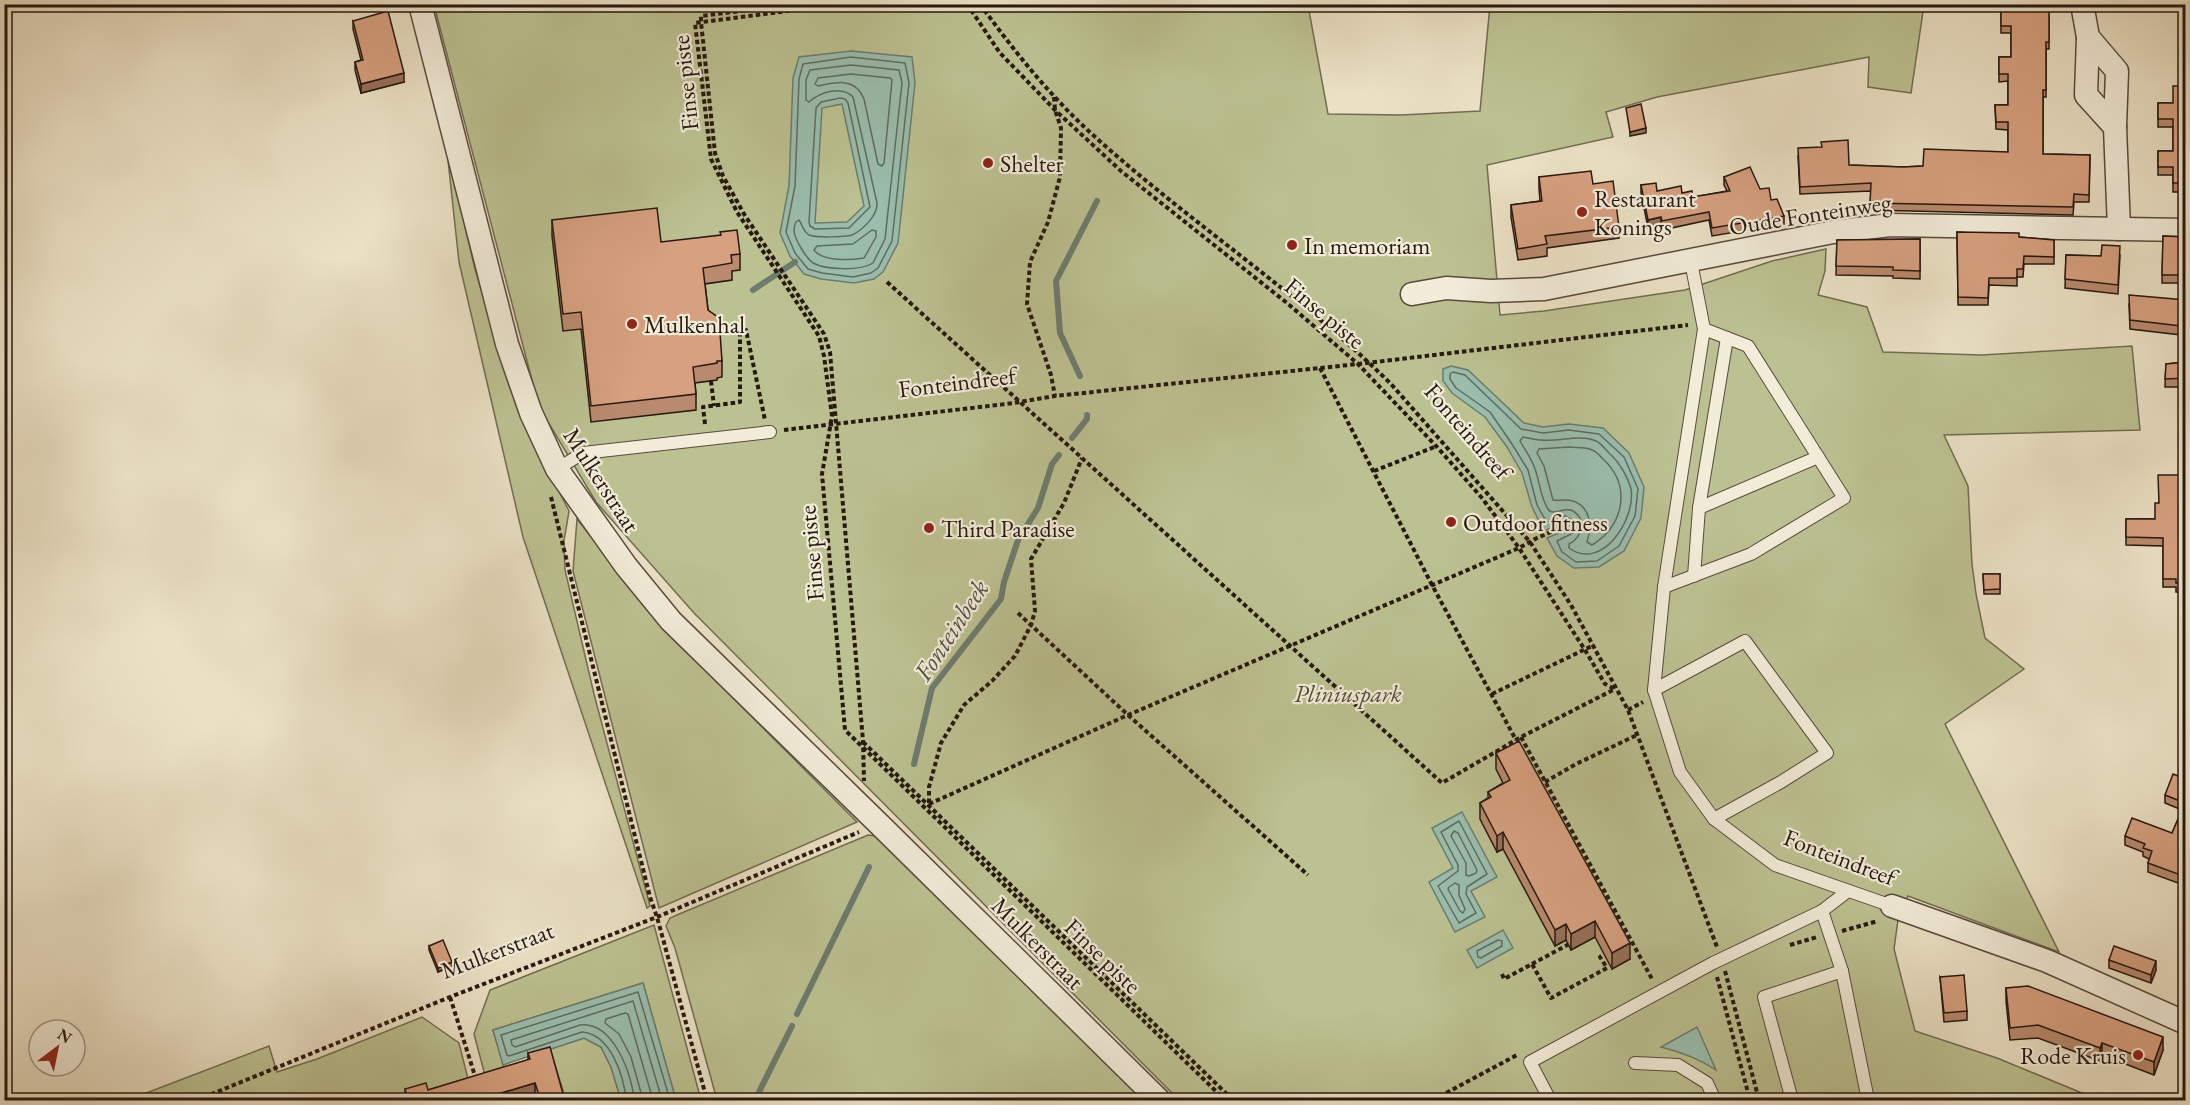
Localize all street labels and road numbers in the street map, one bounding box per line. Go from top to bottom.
street label: Finse piste [665,34,705,132]
street label: Oude Fonteinweg [1727,186,1894,242]
street label: Finse piste [1278,270,1372,356]
street label: Fonteindreef [897,359,1021,405]
street label: Fonteindreef [1418,376,1521,488]
street label: Mulkerstraat [557,422,648,539]
street label: Finse piste [791,504,831,602]
street label: Fonteindreef [1779,821,1904,894]
street label: Mulkerstraat [985,890,1091,996]
street label: Finse piste [1058,912,1148,1000]
street label: Mulkerstraat [436,914,558,986]

